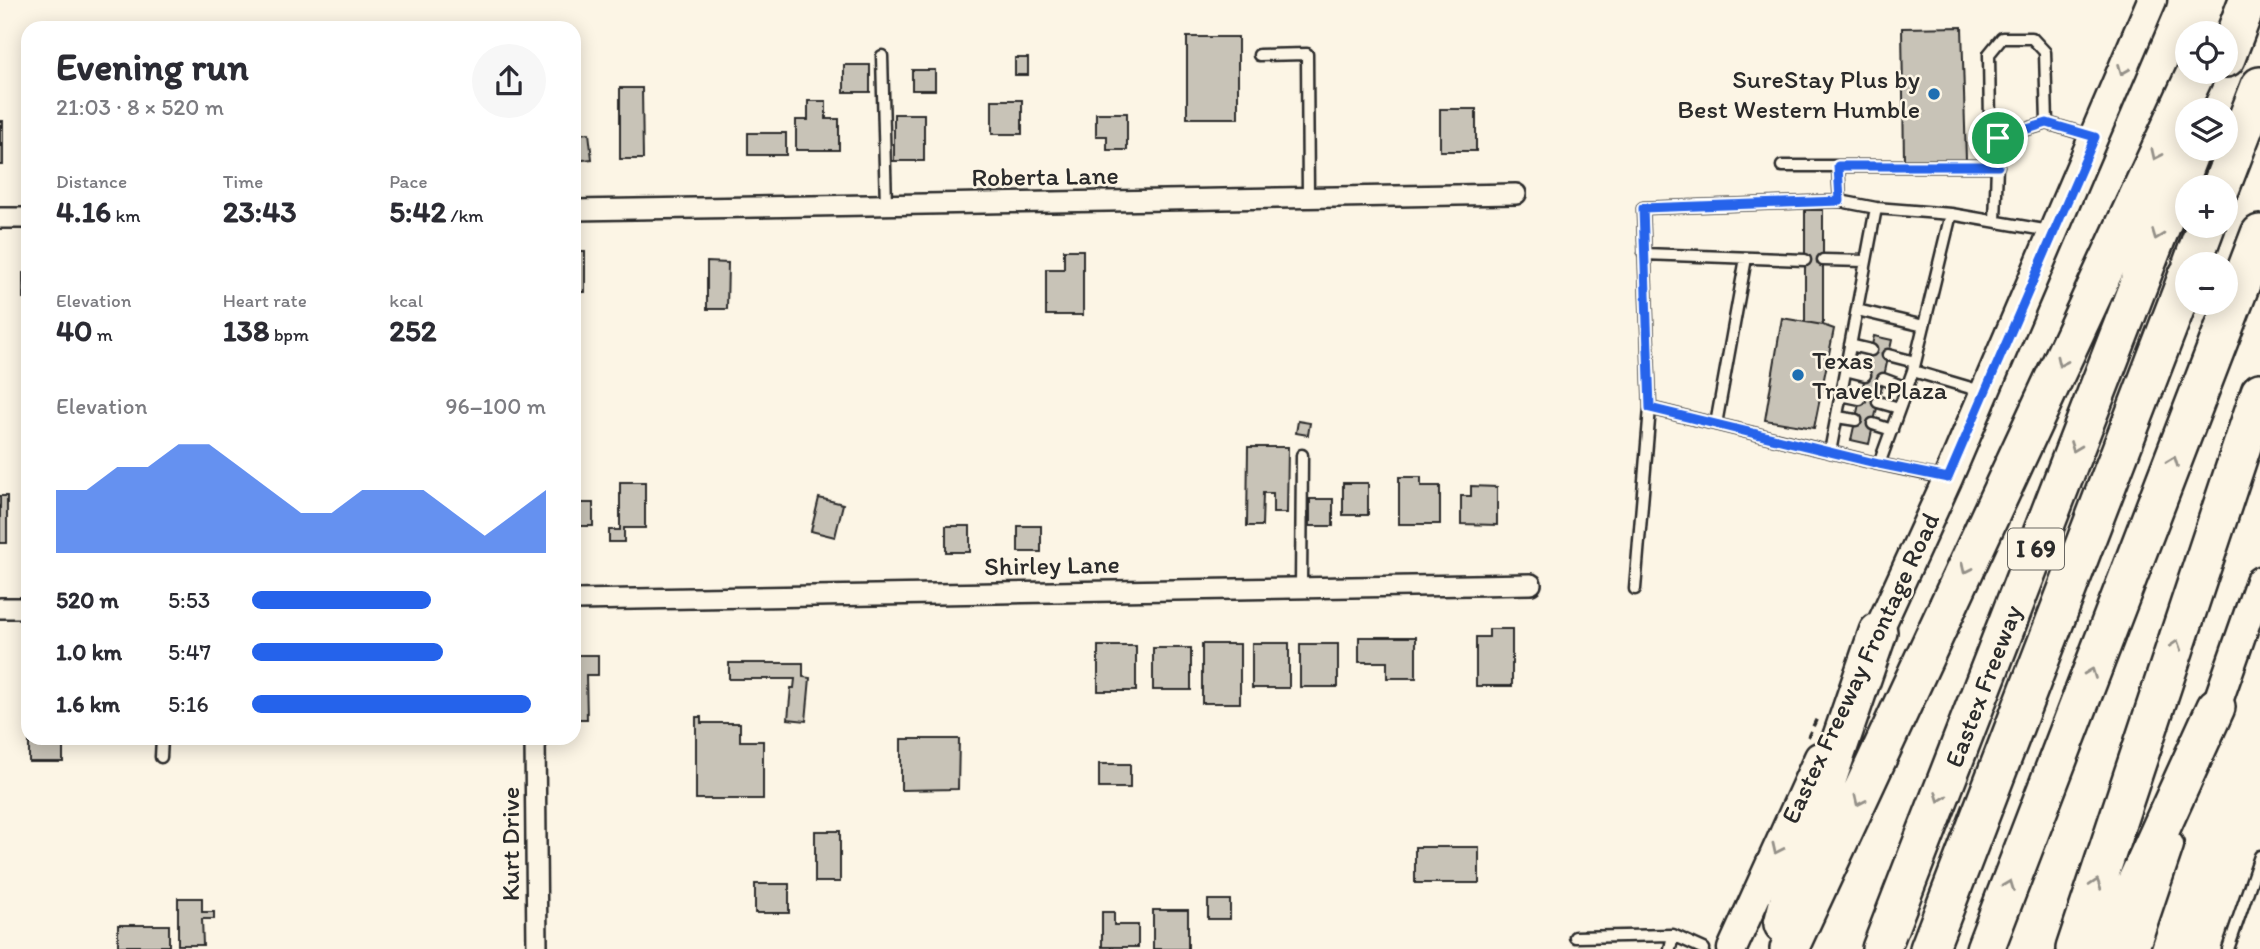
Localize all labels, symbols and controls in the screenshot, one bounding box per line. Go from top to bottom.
map controls [2175,21,2238,315]
button: locate [2175,21,2238,84]
text: Evening run [56,44,249,90]
button: share [472,44,546,118]
place label: SureStay Plus by Best Western Humble [1677,63,1920,125]
one-way arrow [2117,63,2131,75]
marker: SureStay Plus by Best Western Humble [1926,86,1942,102]
text: 21:03 · 8 × 520 m [56,93,224,121]
button: layers [2175,98,2238,161]
pin [1968,108,2028,168]
icon: arrive [1979,119,2017,157]
one-way arrow [2150,148,2164,160]
street label: Roberta Lane [971,159,1119,193]
text: Distance [56,170,127,193]
text: Time [223,170,263,193]
text: Pace [389,170,427,193]
button: + [2175,175,2238,238]
text: 4.16 [56,193,111,230]
text: 23:43 [223,193,297,230]
text: 5:42 [389,193,446,230]
text: km [111,204,141,227]
text: /km [446,204,484,227]
one-way arrow [2152,229,2166,241]
button: − [2175,252,2238,315]
text: Elevation [56,289,132,312]
text: Heart rate [223,289,307,312]
text: kcal [389,289,423,312]
text: 40 [56,312,93,349]
text: 138 [223,312,269,349]
text: 252 [389,312,437,349]
text: m [93,323,113,346]
text: bpm [269,323,309,346]
place label: Texas Travel Plaza [1812,344,1948,406]
one-way arrow [2055,355,2069,367]
marker: Texas Travel Plaza [1790,367,1806,383]
text: Elevation [56,392,147,420]
text: 96–100 m [445,392,546,420]
one-way arrow [2070,441,2084,453]
one-way arrow [2164,455,2178,467]
street label: Eastex Freeway Frontage Road [1774,508,1946,828]
road number: I 69 [2008,528,2064,570]
street label: Shirley Lane [984,548,1120,582]
one-way arrow [1960,562,1974,574]
text: 520 m [56,586,119,614]
text: 5:53 [168,586,210,614]
street label: Eastex Freeway [1937,600,2029,772]
text: 1.0 km [56,638,122,666]
text: 5:47 [168,638,211,666]
one-way arrow [2167,639,2182,651]
one-way arrow [2083,667,2097,680]
text: 1.6 km [56,690,120,718]
text: 5:16 [168,690,209,718]
street label: Kurt Drive [494,787,526,901]
one-way arrow [1934,790,1948,802]
one-way arrow [1853,794,1867,806]
one-way arrow [1771,842,1785,854]
one-way arrow [2088,879,2102,891]
one-way arrow [2001,880,2015,892]

